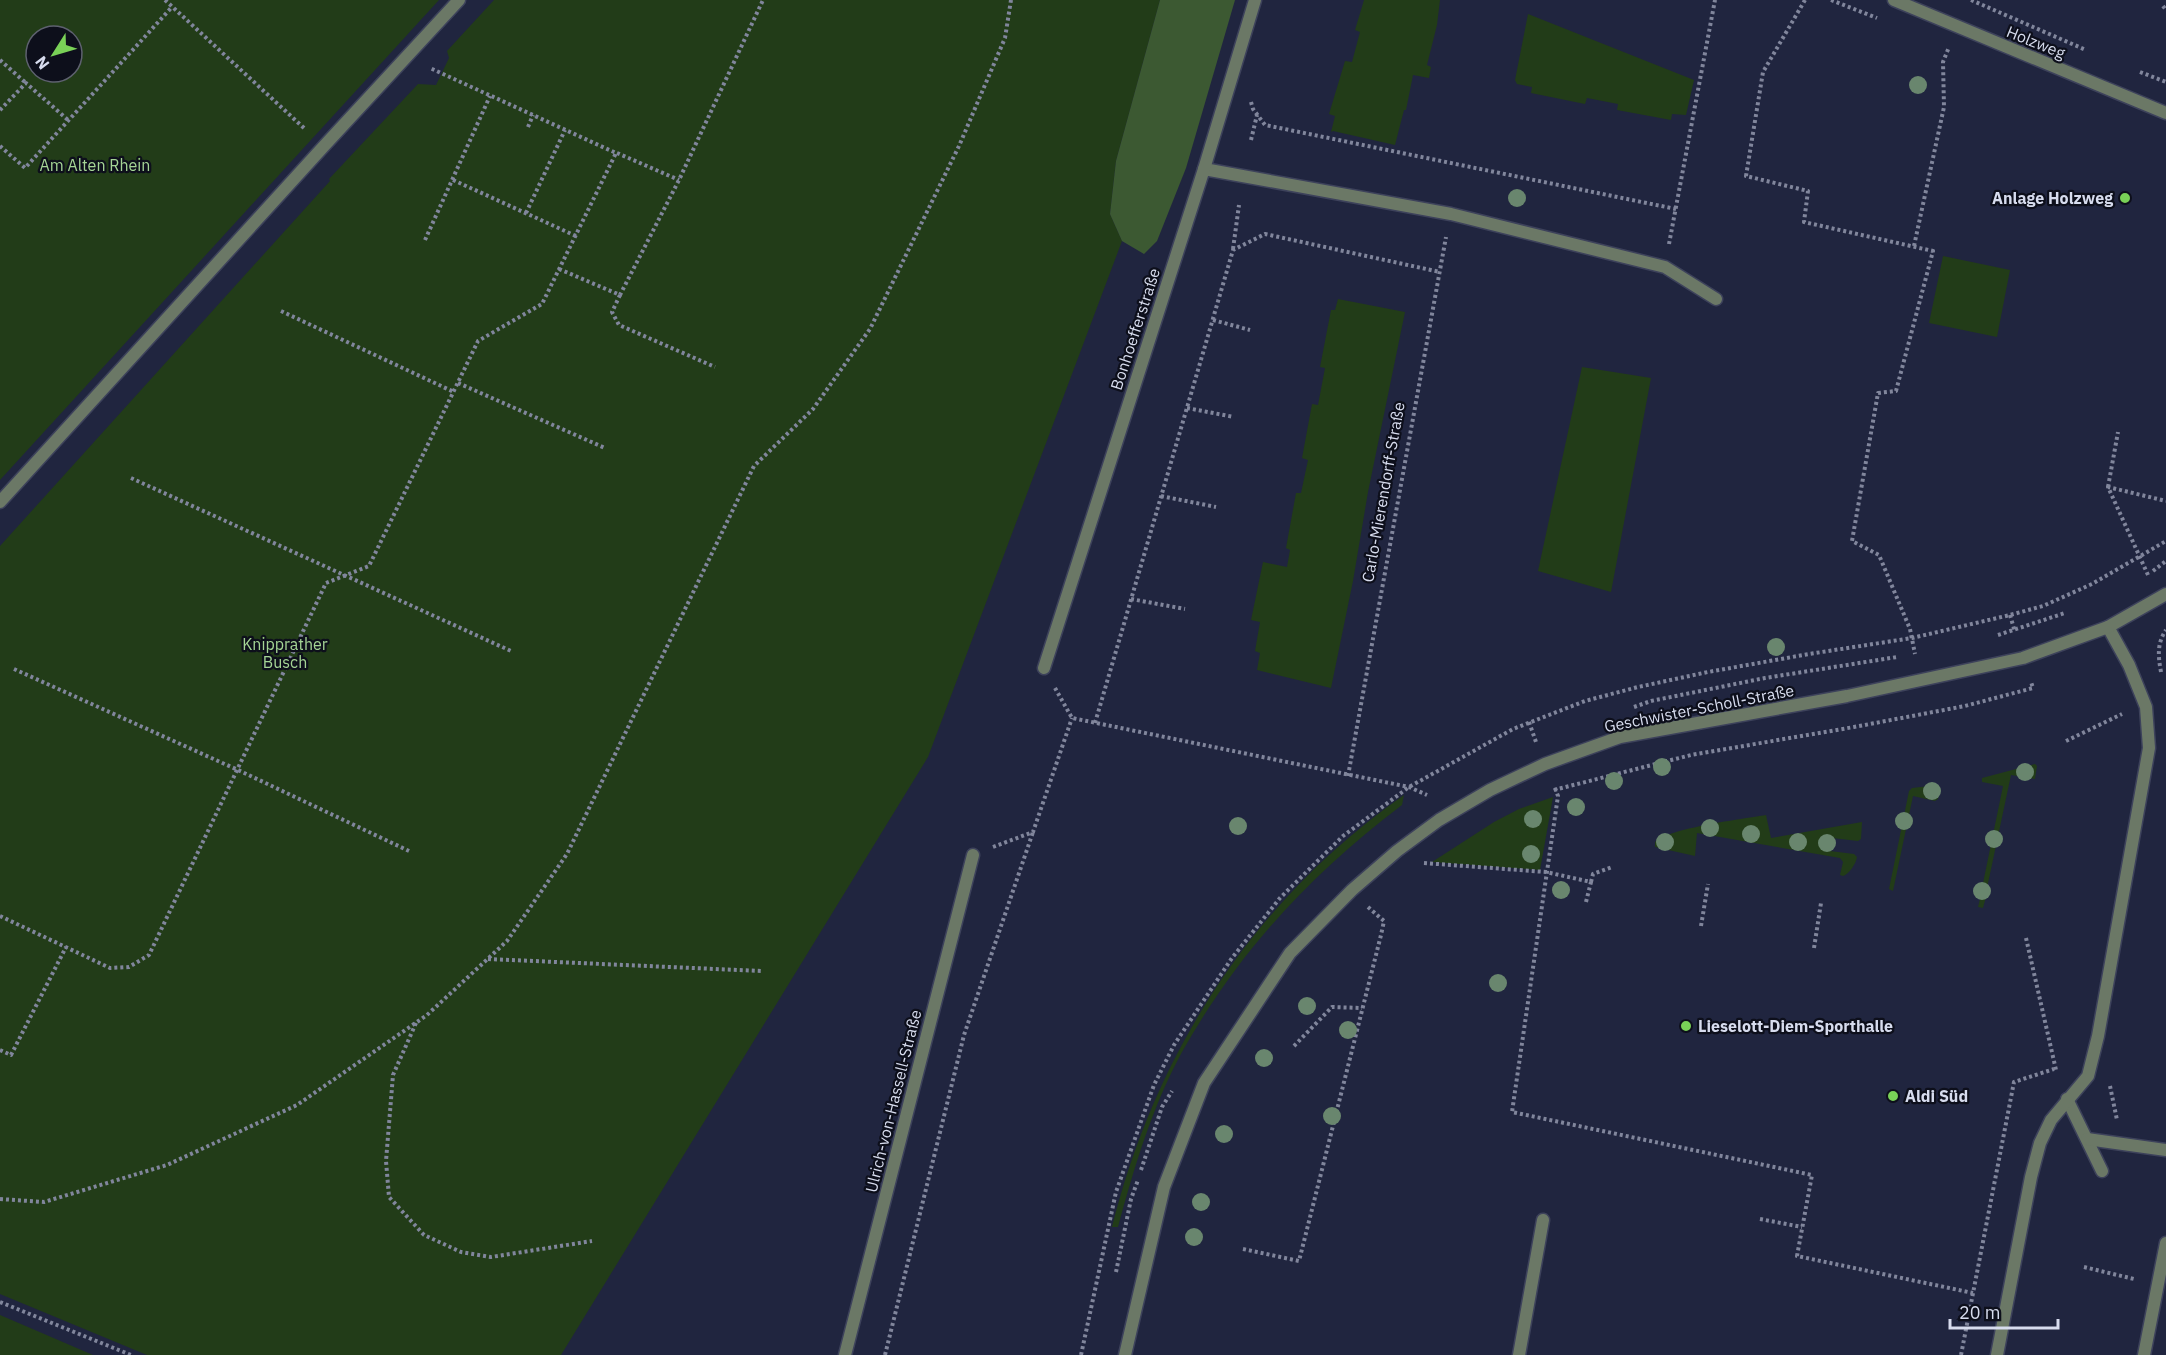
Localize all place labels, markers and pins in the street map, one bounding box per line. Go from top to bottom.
place label: Anlage Holzweg [1992,188,2113,208]
marker: Anlage Holzweg [2118,191,2132,205]
place label: Lieselott-Diem-Sporthalle [1698,1016,1893,1036]
marker: Lieselott-Diem-Sporthalle [1679,1019,1693,1033]
place label: Aldi Süd [1905,1086,1968,1106]
marker: Aldi Süd [1886,1089,1900,1103]

